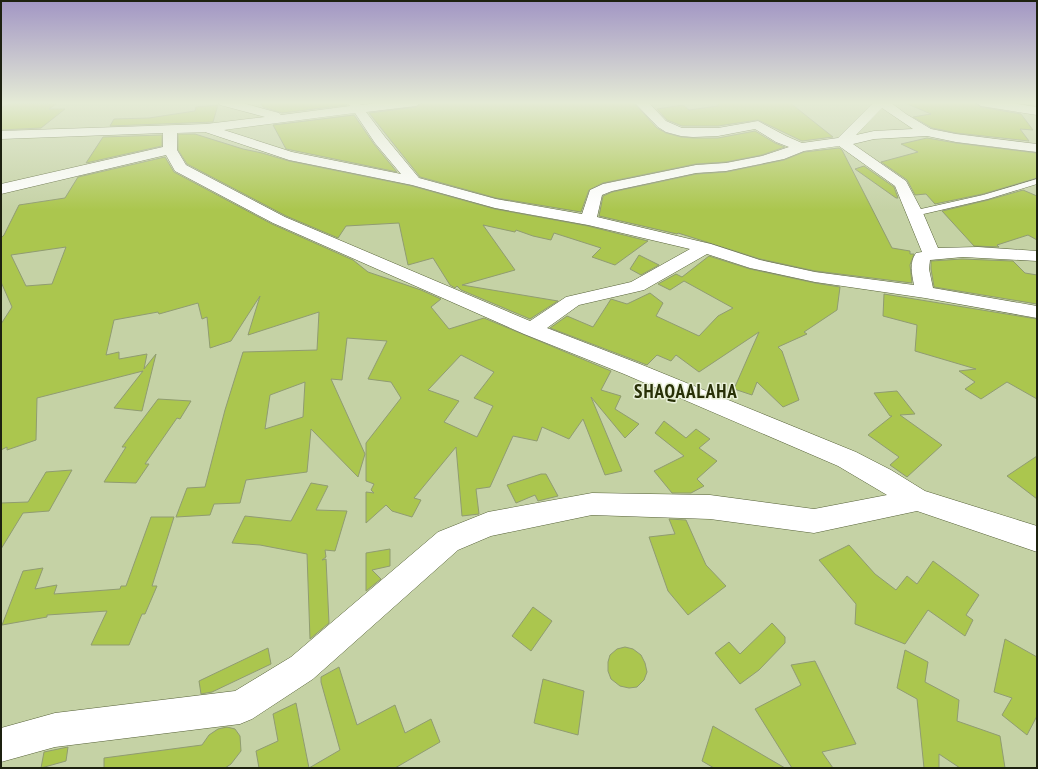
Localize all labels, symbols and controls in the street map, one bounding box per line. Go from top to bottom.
district label: SHAQAALAHA [634,379,738,403]

